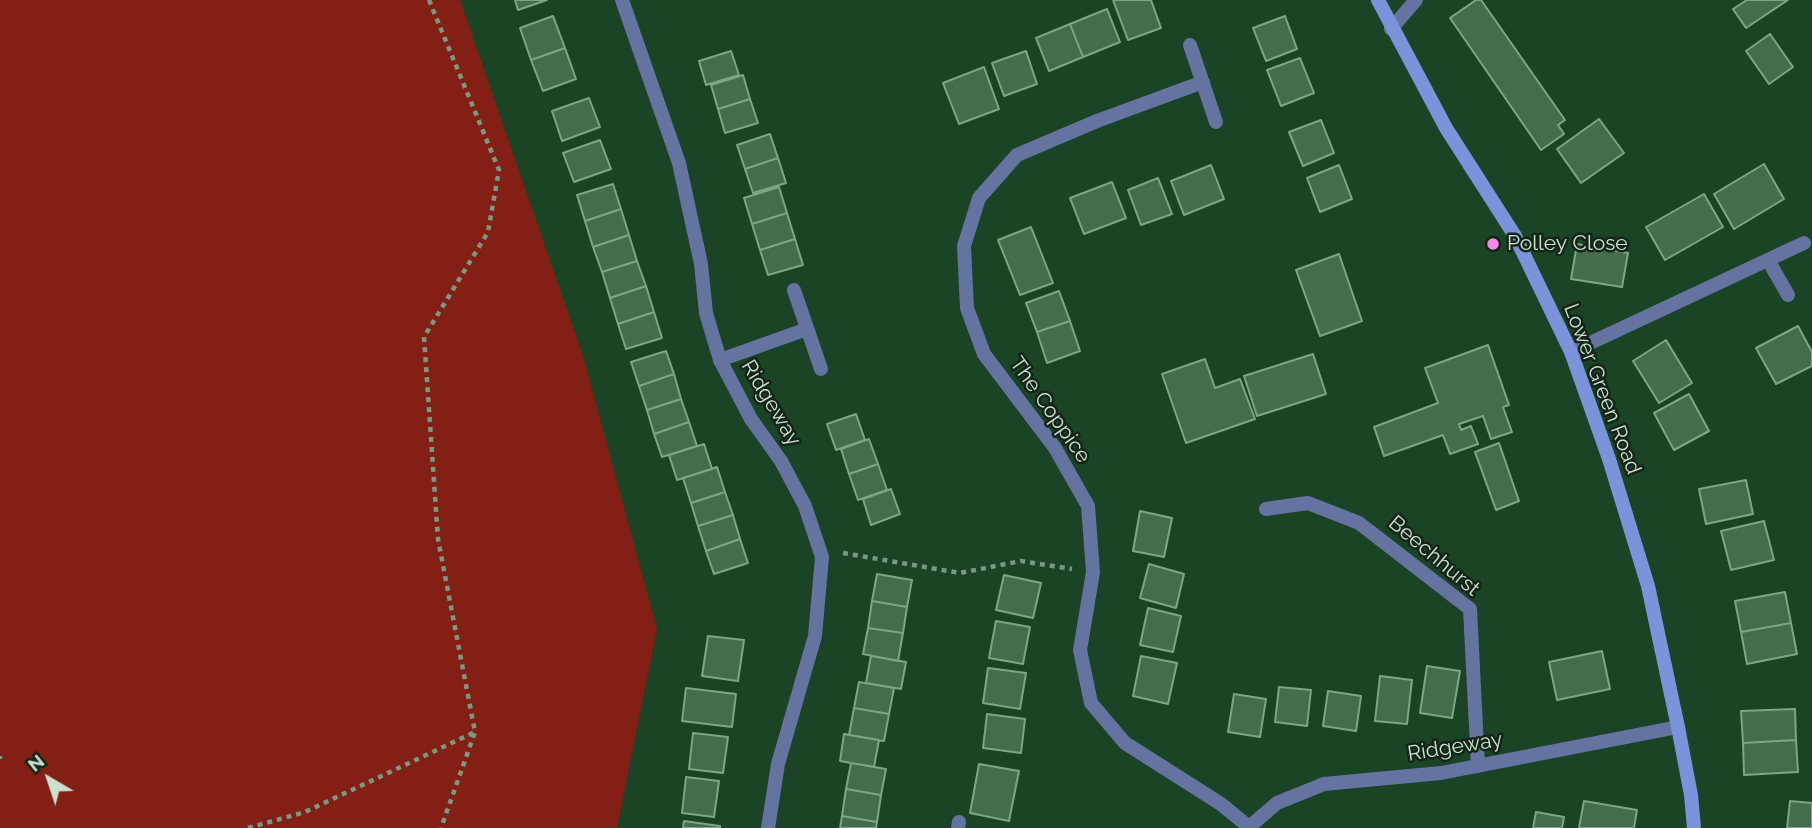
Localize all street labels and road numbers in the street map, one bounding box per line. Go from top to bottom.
street label: Lower Green Road [1558,300,1646,478]
street label: The Coppice [1004,352,1096,468]
street label: Ridgeway [736,356,806,450]
street label: Beechhurst [1383,510,1485,602]
street label: Ridgeway [1406,727,1504,767]

